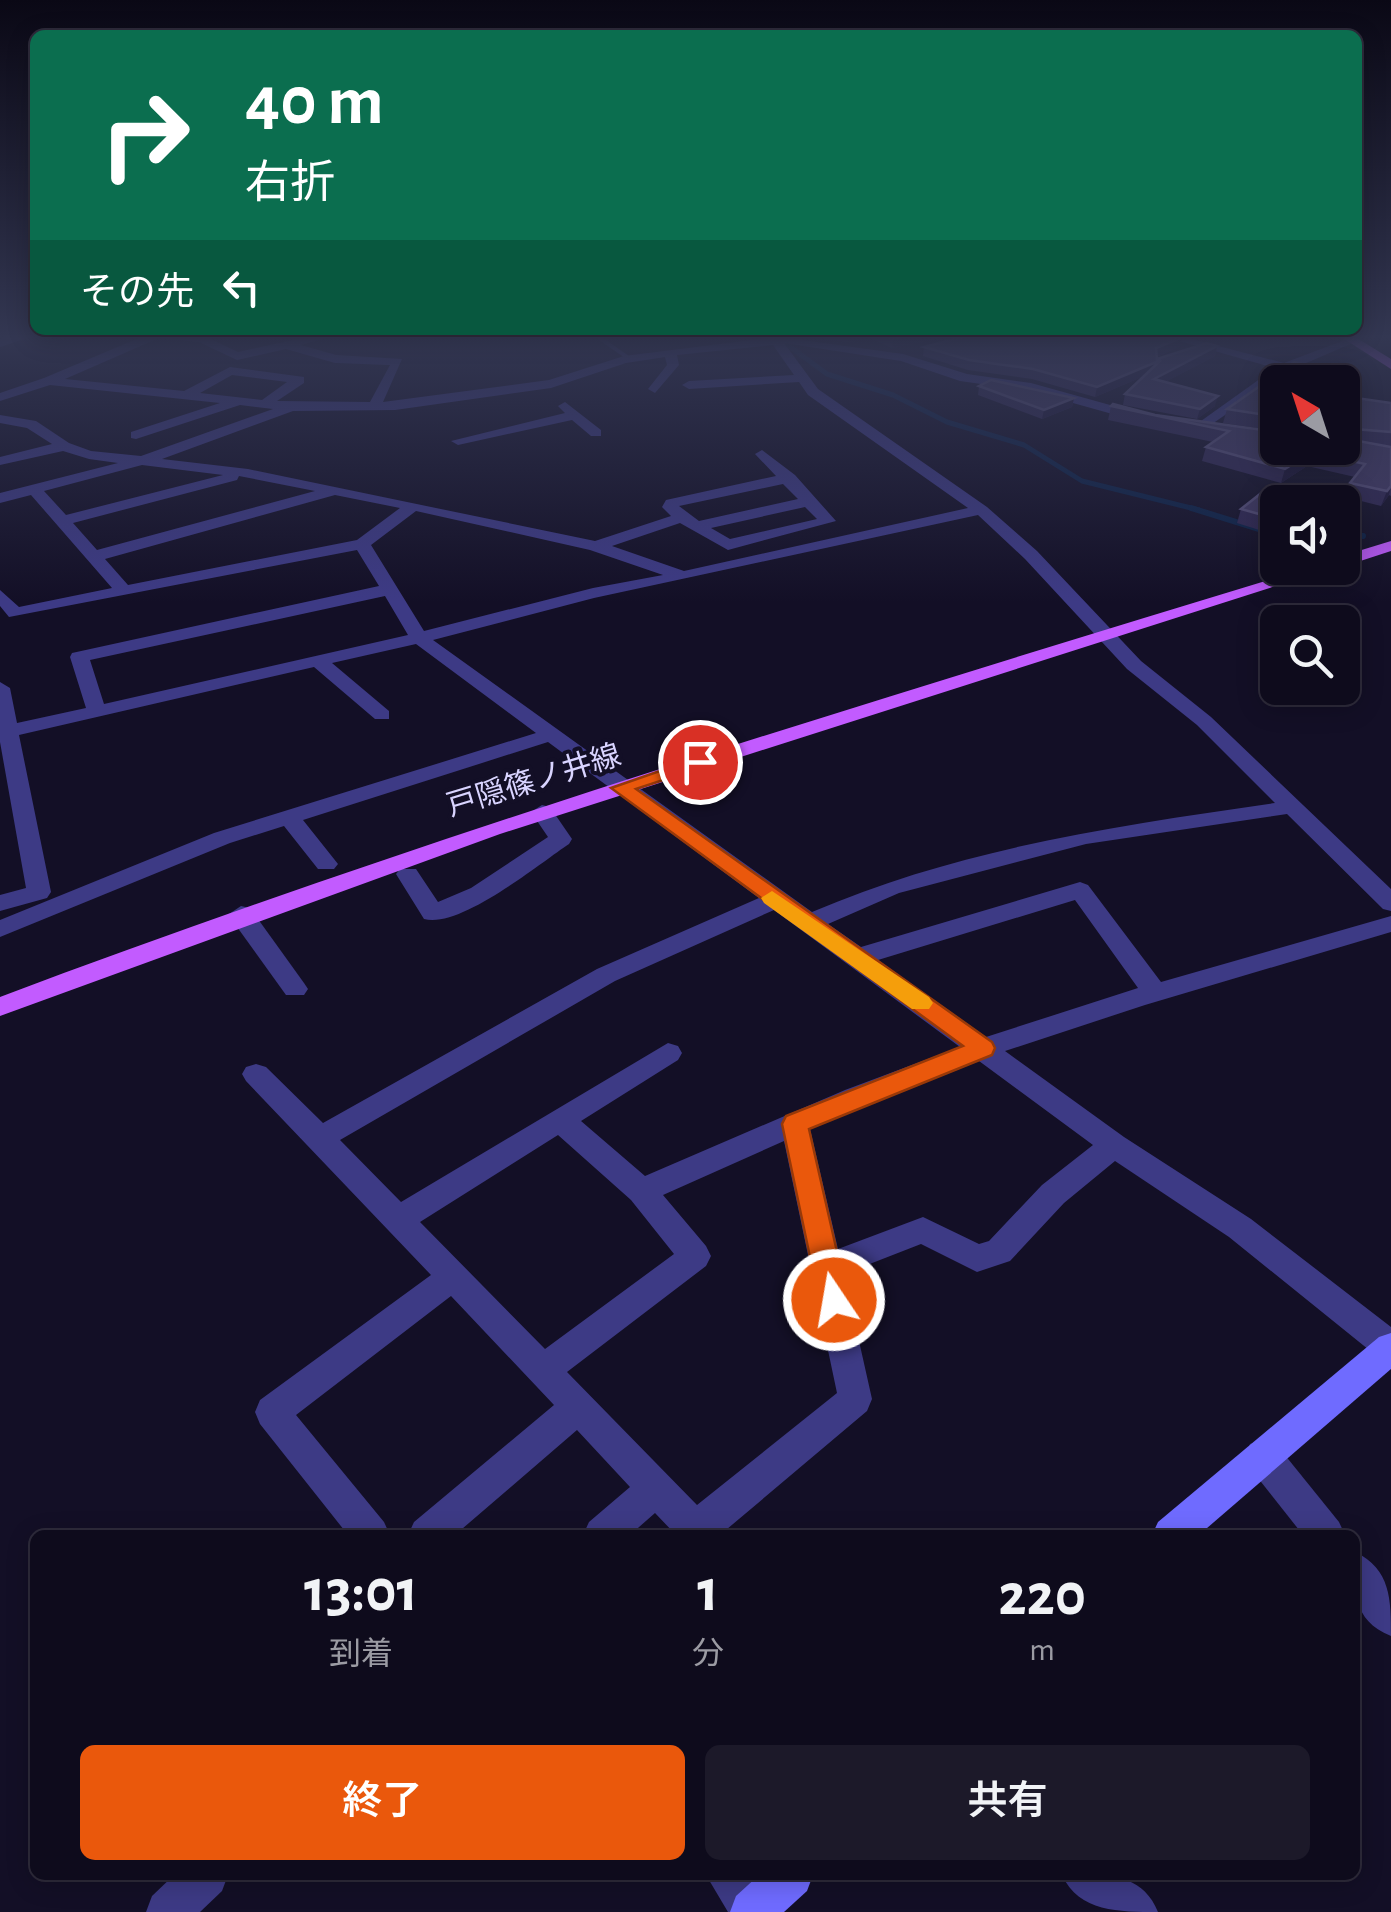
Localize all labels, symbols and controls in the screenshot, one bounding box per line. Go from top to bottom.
text: 40 m [245,67,384,137]
icon: right [80,70,210,200]
text: 右折 [245,161,335,206]
icon: left [214,260,269,315]
text: その先 [80,274,194,312]
north arrow [1260,365,1360,465]
map controls [1260,365,1360,705]
button: sound [1260,485,1360,585]
button: search [1260,605,1360,705]
pin [658,720,743,805]
icon: arrive [673,735,728,790]
street label: 戸隠篠ノ井線 [443,738,624,822]
position arrow [782,1248,886,1352]
text: 13:01 [304,1562,418,1622]
text: 1 [697,1562,719,1622]
text: 220 [998,1566,1086,1626]
text: m [1029,1634,1055,1666]
text: 到着 [329,1638,393,1670]
text: 分 [692,1638,724,1670]
button: 終了 [80,1745,685,1860]
button: 共有 [705,1745,1310,1860]

